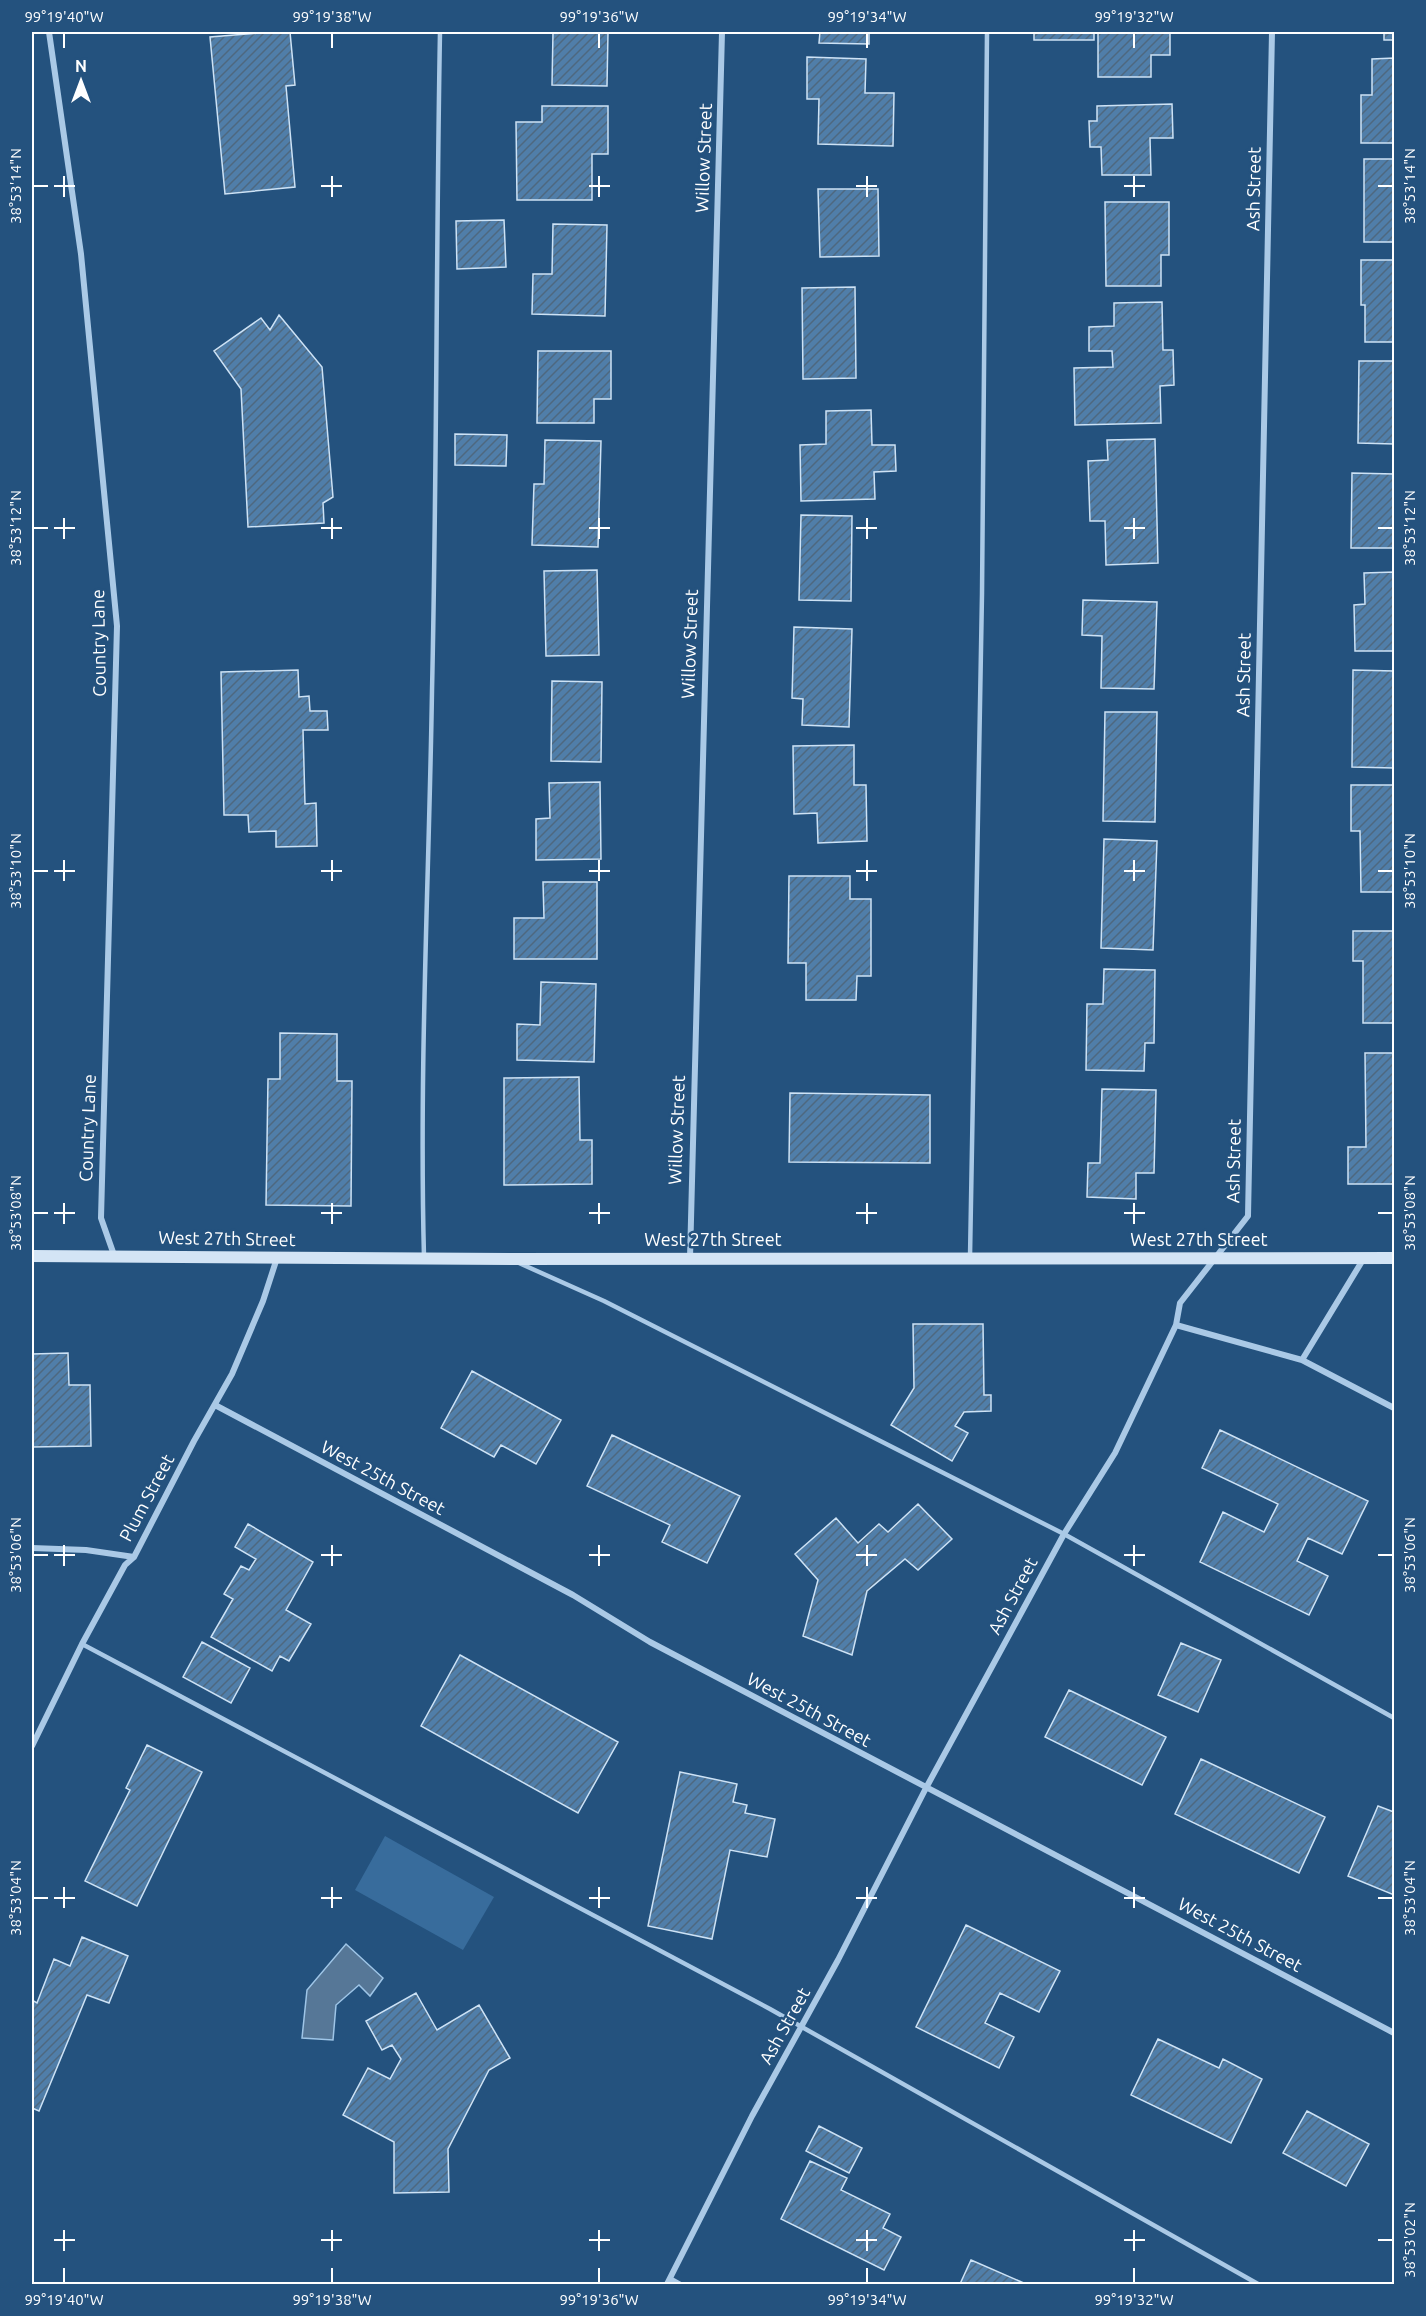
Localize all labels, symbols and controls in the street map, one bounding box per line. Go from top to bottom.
text: 99°19'40"W [24,8,104,25]
text: 99°19'38"W [292,8,372,25]
text: 99°19'36"W [559,8,639,25]
text: 99°19'34"W [827,8,907,25]
text: 99°19'32"W [1094,8,1174,25]
north arrow [51,51,111,111]
text: N [75,57,87,75]
street label: Willow Street [691,103,715,213]
street label: Ash Street [1242,147,1264,231]
text: 38°53'14"N [7,148,24,224]
text: 38°53'14"N [1401,148,1418,224]
text: 38°53'12"N [7,490,24,566]
text: 38°53'12"N [1401,490,1418,566]
street label: Country Lane [87,589,109,697]
street label: Willow Street [677,589,701,699]
street label: Ash Street [1232,633,1254,717]
text: 38°53'10"N [7,833,24,909]
text: 38°53'10"N [1401,833,1418,909]
street label: Country Lane [75,1074,99,1182]
street label: Willow Street [664,1075,688,1185]
street label: Ash Street [1222,1119,1244,1203]
text: 38°53'08"N [7,1175,24,1251]
text: 38°53'08"N [1401,1175,1418,1251]
street label: West 27th Street [158,1227,296,1249]
street label: West 27th Street [644,1229,782,1249]
street label: West 27th Street [1130,1229,1268,1249]
street label: West 25th Street [318,1436,449,1518]
street label: Plum Street [115,1451,177,1544]
text: 38°53'06"N [7,1517,24,1593]
text: 38°53'06"N [1401,1517,1418,1593]
street label: Ash Street [983,1554,1041,1637]
street label: West 25th Street [744,1668,875,1750]
text: 38°53'04"N [7,1860,24,1936]
text: 38°53'04"N [1401,1860,1418,1936]
street label: West 25th Street [1175,1893,1306,1975]
street label: Ash Street [755,1984,813,2067]
text: 38°53'02"N [1401,2202,1418,2278]
text: 99°19'40"W [24,2291,104,2308]
text: 99°19'38"W [292,2291,372,2308]
text: 99°19'36"W [559,2291,639,2308]
text: 99°19'34"W [827,2291,907,2308]
text: 99°19'32"W [1094,2291,1174,2308]

